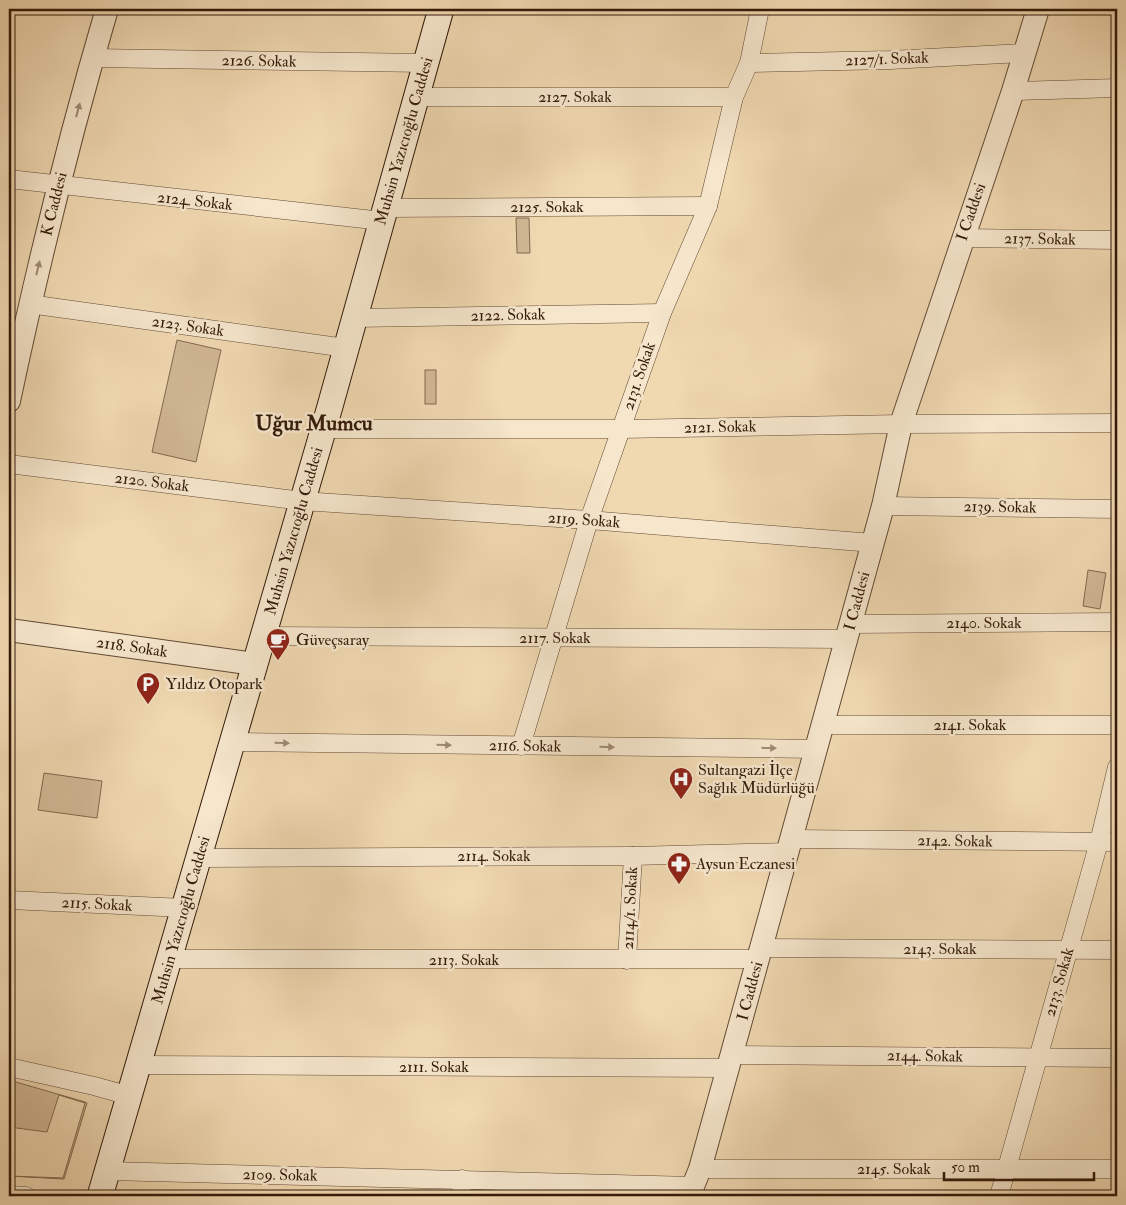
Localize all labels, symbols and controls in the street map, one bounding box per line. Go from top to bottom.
street label: 2127/1. Sokak [845,48,929,70]
street label: 2126. Sokak [221,50,297,72]
street label: Muhsin Yazıcıoğlu Caddesi [370,55,438,227]
street label: 2127. Sokak [538,87,612,107]
one-way arrow [75,103,83,118]
street label: K Caddesi [36,170,72,238]
street label: I Caddesi [952,180,990,244]
street label: 2124. Sokak [156,187,234,215]
street label: 2125. Sokak [510,197,584,217]
street label: 2137. Sokak [1004,228,1076,250]
one-way arrow [34,260,42,275]
street label: 2122. Sokak [470,304,546,326]
street label: 2123. Sokak [151,311,226,341]
street label: 2131. Sokak [618,339,660,413]
district label: Uğur Mumcu [255,410,373,437]
street label: 2121. Sokak [684,416,757,438]
street label: Muhsin Yazıcıoğlu Caddesi [260,445,328,617]
street label: 2120. Sokak [114,468,191,497]
street label: 2139. Sokak [963,496,1037,518]
street label: 2119. Sokak [547,507,621,533]
street label: I Caddesi [840,569,874,633]
street label: 2140. Sokak [946,613,1022,633]
cafe icon: Güveçsaray [265,627,291,661]
street label: 2117. Sokak [519,628,591,648]
place label: Güveçsaray [296,630,370,650]
street label: 2118. Sokak [95,632,169,662]
parking icon: Yıldız Otopark [135,671,161,705]
place label: Yıldız Otopark [166,674,263,695]
street label: 2141. Sokak [934,715,1007,735]
street label: 2116. Sokak [489,735,562,757]
one-way arrow [274,739,290,747]
one-way arrow [436,741,452,749]
one-way arrow [599,743,615,751]
one-way arrow [761,744,777,752]
place label: Sultangazi İlçe Sağlık Müdürlüğü [698,760,815,798]
hospital icon: Sultangazi İlçe Sağlık Müdürlüğü [668,766,694,800]
street label: 2142. Sokak [917,830,993,852]
street label: Muhsin Yazıcıoğlu Caddesi [147,834,215,1006]
street label: 2114. Sokak [457,846,531,866]
pharmacy icon: Aysun Eczanesi [666,851,692,885]
place label: Aysun Eczanesi [695,854,795,874]
street label: 2114/1. Sokak [618,866,642,950]
street label: 2115. Sokak [61,892,133,916]
street label: 2143. Sokak [903,939,977,959]
street label: 2133. Sokak [1040,945,1078,1019]
street label: 2113. Sokak [429,950,500,970]
street label: I Caddesi [733,959,767,1023]
street label: 2144. Sokak [887,1045,964,1067]
street label: 2111. Sokak [399,1057,469,1077]
scale bar [944,1150,1094,1182]
text: 50 m [951,1158,980,1177]
street label: 2145. Sokak [857,1159,931,1179]
street label: 2109. Sokak [242,1164,318,1186]

